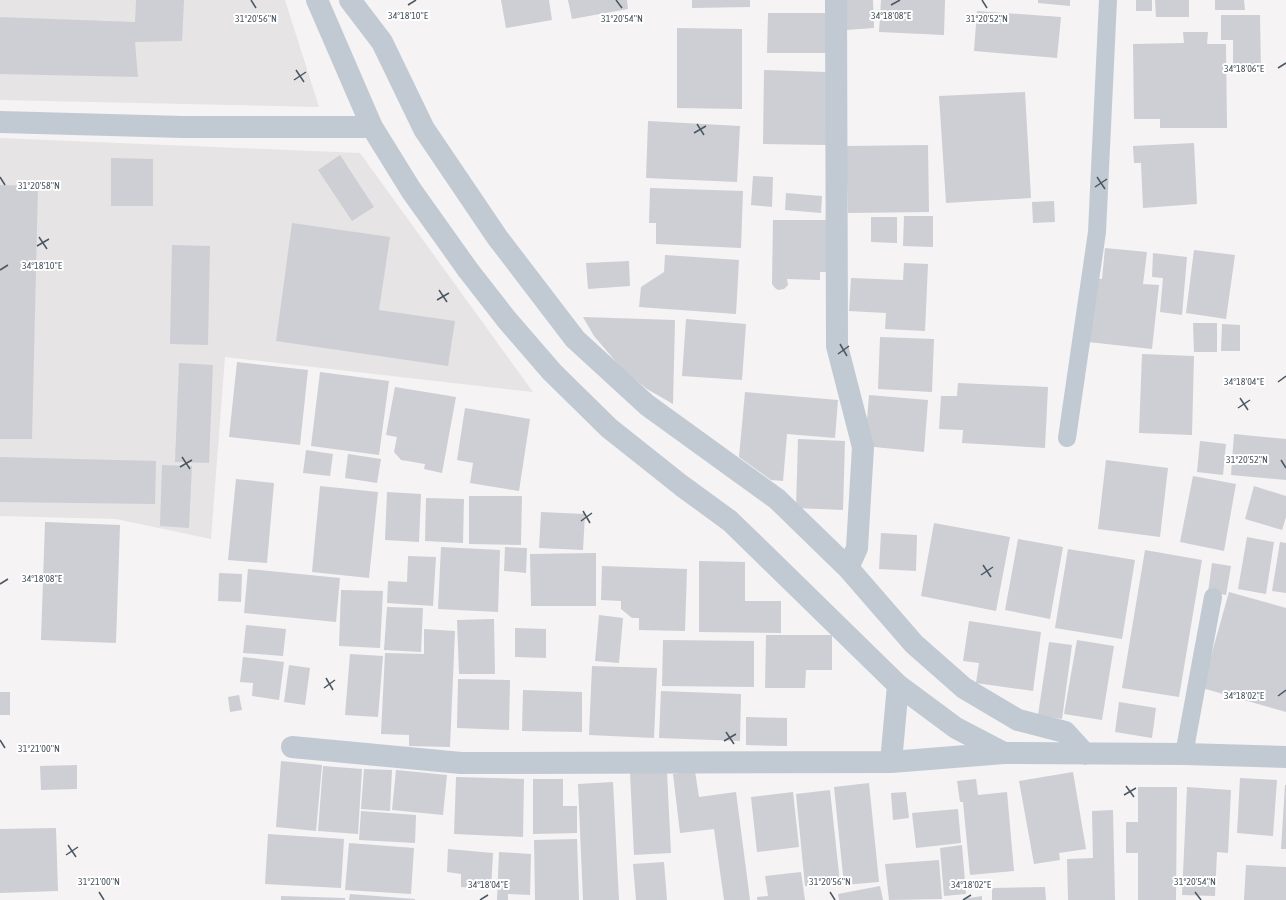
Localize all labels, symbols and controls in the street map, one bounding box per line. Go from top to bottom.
text: 34°18'10"E [388,10,429,21]
text: 34°18'08"E [871,10,912,21]
text: 31°20'56"N [235,13,277,24]
text: 31°20'54"N [601,13,643,24]
text: 31°20'52"N [966,13,1008,24]
text: 34°18'06"E [1224,63,1265,74]
text: 31°20'58"N [18,180,60,191]
text: 34°18'10"E [22,260,63,271]
text: 34°18'04"E [1224,376,1265,387]
text: 31°20'52"N [1226,454,1268,465]
text: 34°18'08"E [22,573,63,584]
text: 34°18'02"E [1224,690,1265,701]
text: 31°21'00"N [18,743,60,754]
text: 31°21'00"N [78,876,120,887]
text: 31°20'56"N [809,876,851,887]
text: 31°20'54"N [1174,876,1216,887]
text: 34°18'04"E [468,879,509,890]
text: 34°18'02"E [951,879,992,890]

